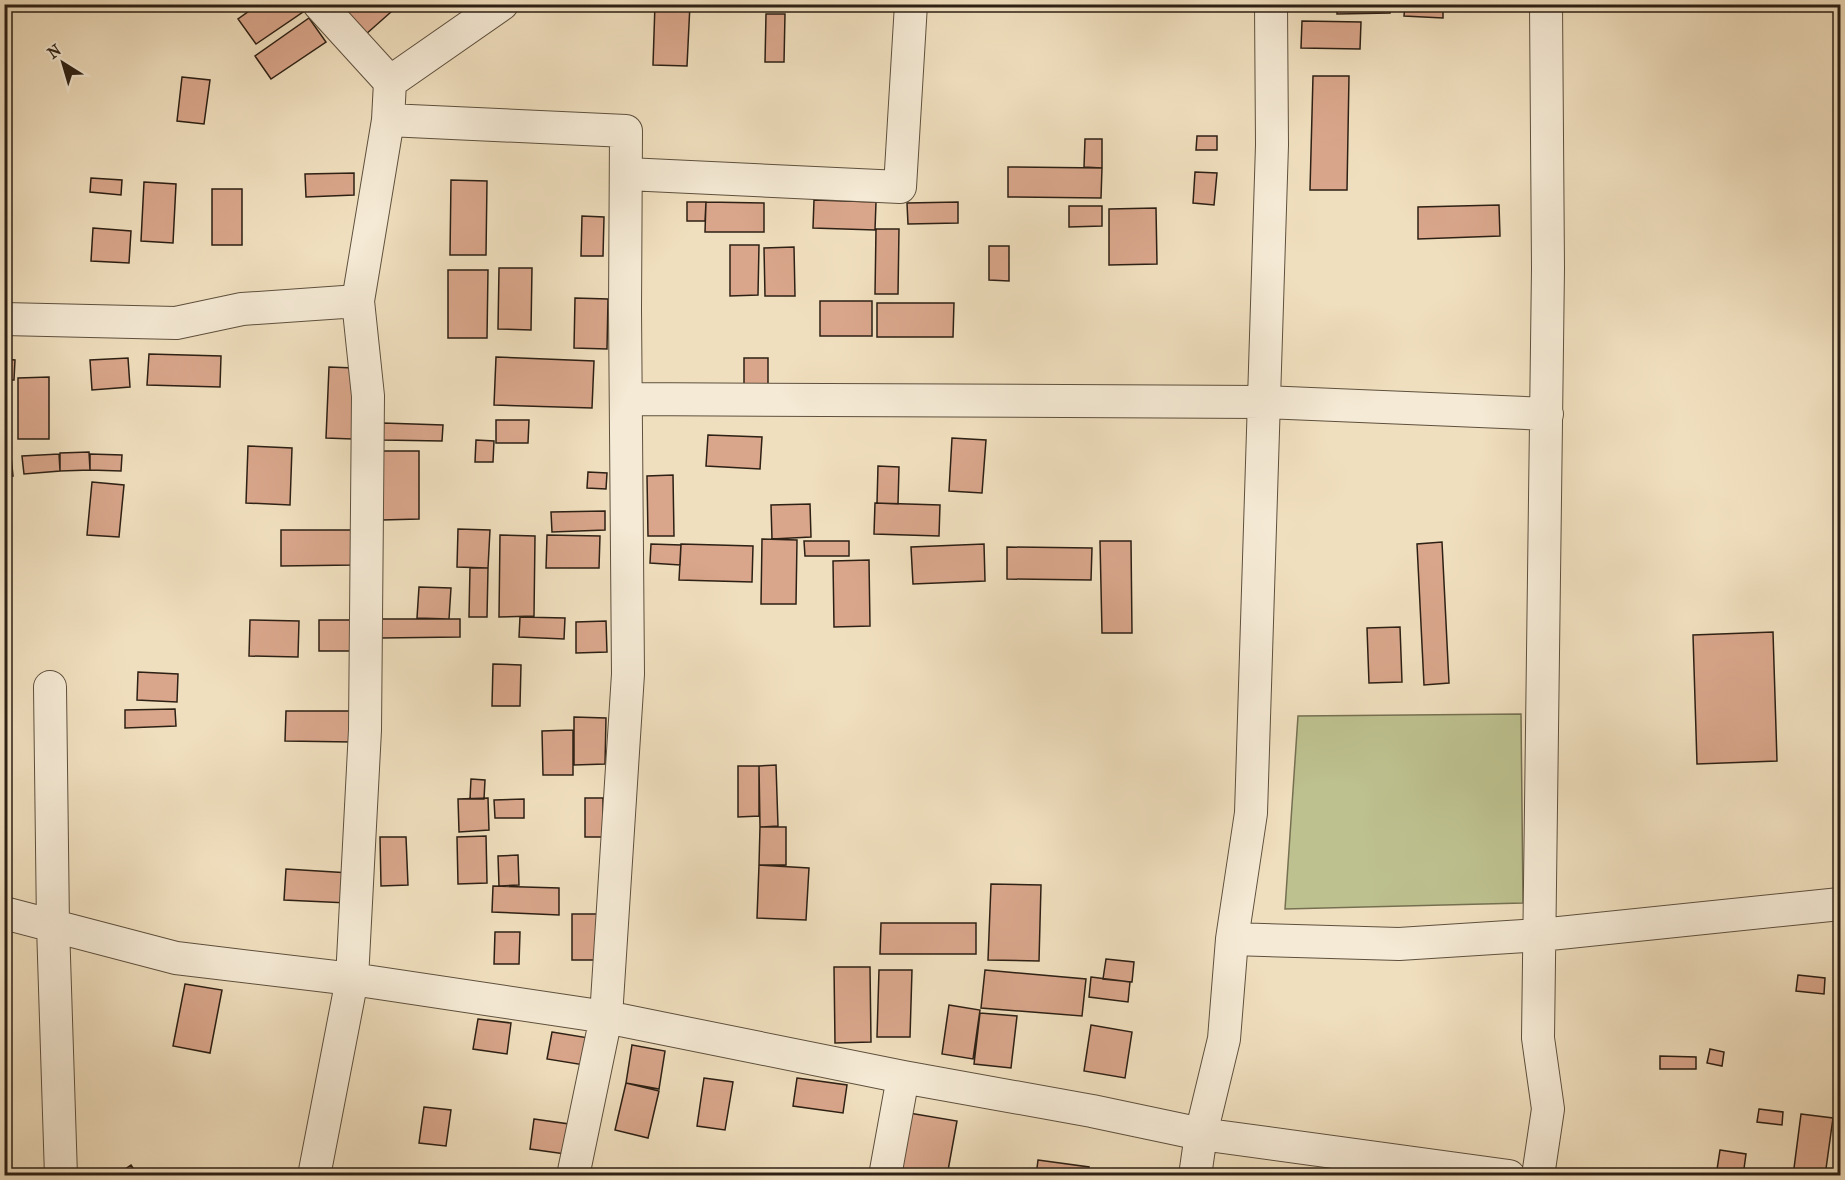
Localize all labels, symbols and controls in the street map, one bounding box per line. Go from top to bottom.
north arrow [33,33,93,93]
text: N [44,40,66,63]

